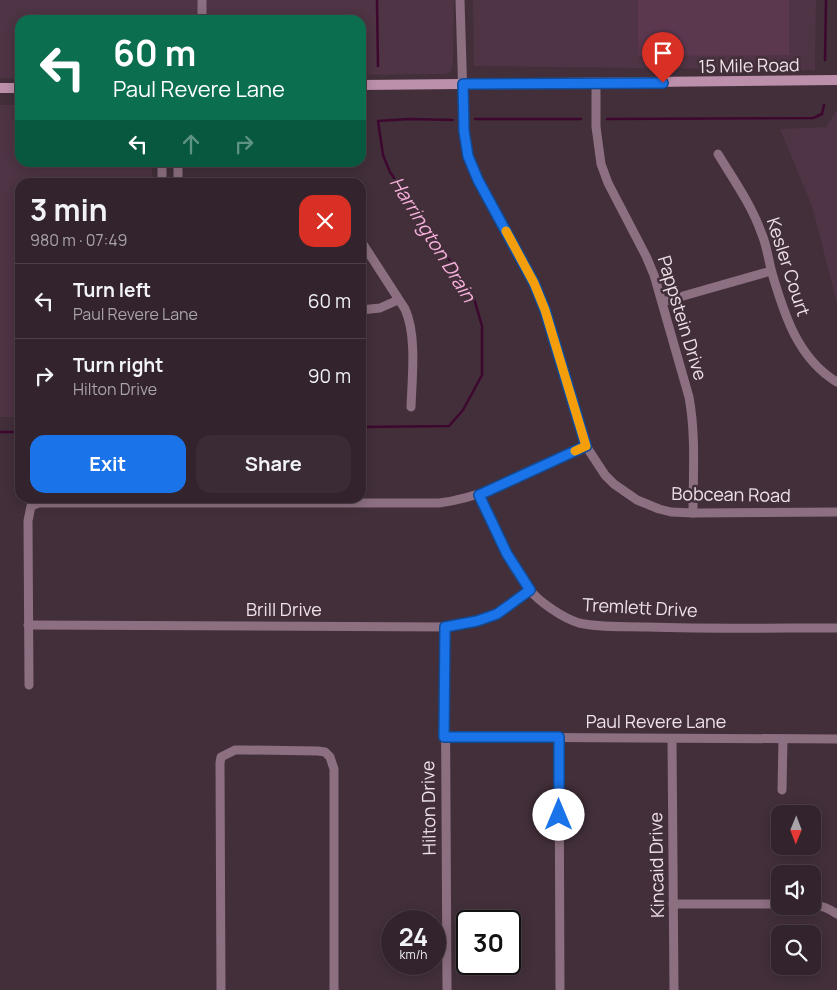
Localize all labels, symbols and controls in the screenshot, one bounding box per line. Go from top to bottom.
text: 60 m [113,29,196,77]
pin [642,32,684,83]
icon: left [30,35,95,100]
icon: arrive [649,39,677,67]
street label: 15 Mile Road [698,52,800,78]
text: Paul Revere Lane [113,74,285,104]
icon: left [124,130,152,158]
icon: ahead [177,130,205,158]
icon: right [230,130,258,158]
water label: Harrington Drain [384,171,482,307]
text: 3 min [30,189,108,230]
button: close [299,195,351,247]
street label: Kesler Court [762,214,816,319]
text: 980 m · 07:49 [30,229,128,251]
street label: Pappstein Drive [653,252,713,383]
text: Turn left [73,277,151,303]
icon: left [30,287,58,315]
text: 60 m [308,288,351,314]
text: Paul Revere Lane [73,303,198,325]
text: Turn right [73,352,163,378]
icon: right [30,362,58,390]
text: 90 m [308,363,351,389]
text: Hilton Drive [73,378,157,400]
button: Exit [30,435,186,493]
button: Share [196,435,351,493]
street label: Bobcean Road [671,481,791,507]
street label: Tremlett Drive [582,592,698,622]
street label: Brill Drive [246,597,322,621]
street label: Paul Revere Lane [586,709,726,733]
street label: Hilton Drive [415,761,441,856]
position arrow [532,788,584,840]
north arrow [771,805,821,855]
map controls [771,805,821,975]
street label: Kincaid Drive [643,812,669,918]
button: sound [771,865,821,915]
speed limit sign: 30 [456,910,521,975]
text: 24 [399,919,428,954]
button: search [771,925,821,975]
text: km/h [400,946,427,963]

